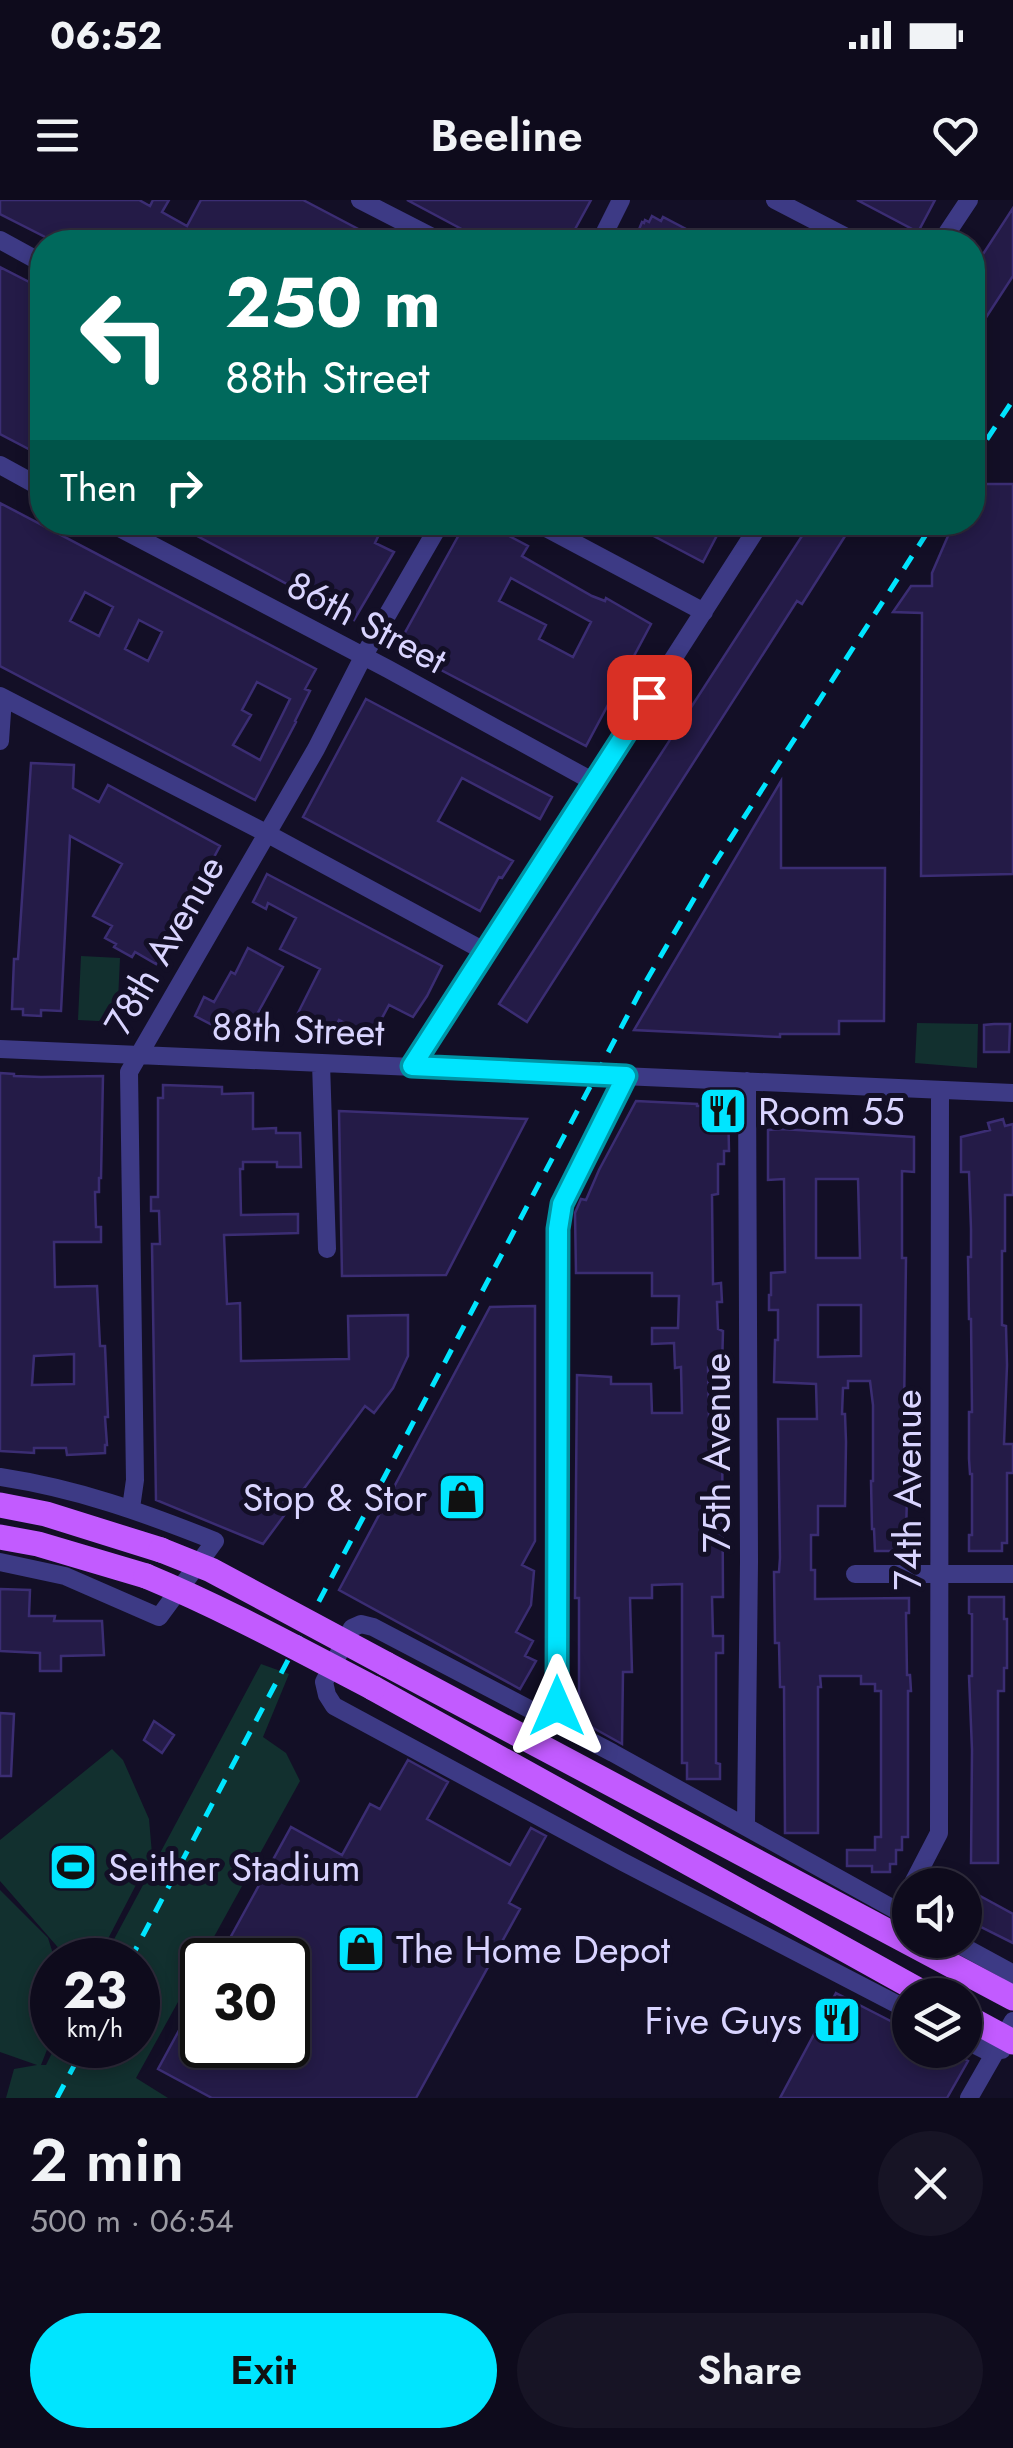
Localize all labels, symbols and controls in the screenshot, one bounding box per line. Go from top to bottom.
text: 06:52 [50,8,162,63]
text: Beeline [430,103,583,168]
icon: menu [30,108,85,163]
icon: heart [928,108,983,163]
text: 250 m [225,252,441,353]
icon: left [60,270,190,400]
text: 88th Street [225,345,429,410]
text: Then [60,460,137,515]
icon: right [157,460,212,515]
street label: 86th Street [277,557,457,687]
pin [607,655,692,740]
icon: arrive [622,670,677,725]
street label: 78th Avenue [90,845,238,1045]
street label: 88th Street [211,999,385,1059]
place label: Room 55 [758,1084,905,1139]
restaurant icon: Room 55 [697,1085,749,1137]
street label: 75th Avenue [689,1353,744,1553]
street label: 74th Avenue [880,1390,935,1590]
place label: Stop & Stor [242,1470,427,1525]
shop icon: Stop & Stor [436,1471,488,1523]
position arrow [505,1654,609,1758]
place label: Seither Stadium [108,1840,361,1895]
sports icon: Seither Stadium [47,1841,99,1893]
map controls [892,1868,982,2068]
button: sound [892,1868,982,1958]
place label: The Home Depot [396,1922,670,1977]
shop icon: The Home Depot [335,1923,387,1975]
speed limit sign: 30 [180,1938,310,2068]
text: 23 [63,1954,127,2027]
button: layers [892,1978,982,2068]
place label: Five Guys [645,1993,802,2048]
restaurant icon: Five Guys [811,1994,863,2046]
text: km/h [67,2010,123,2046]
text: 2 min [30,2117,184,2204]
button: close [878,2131,983,2236]
text: 500 m · 06:54 [30,2198,234,2244]
button: Exit [30,2313,497,2428]
button: Share [517,2313,983,2428]

